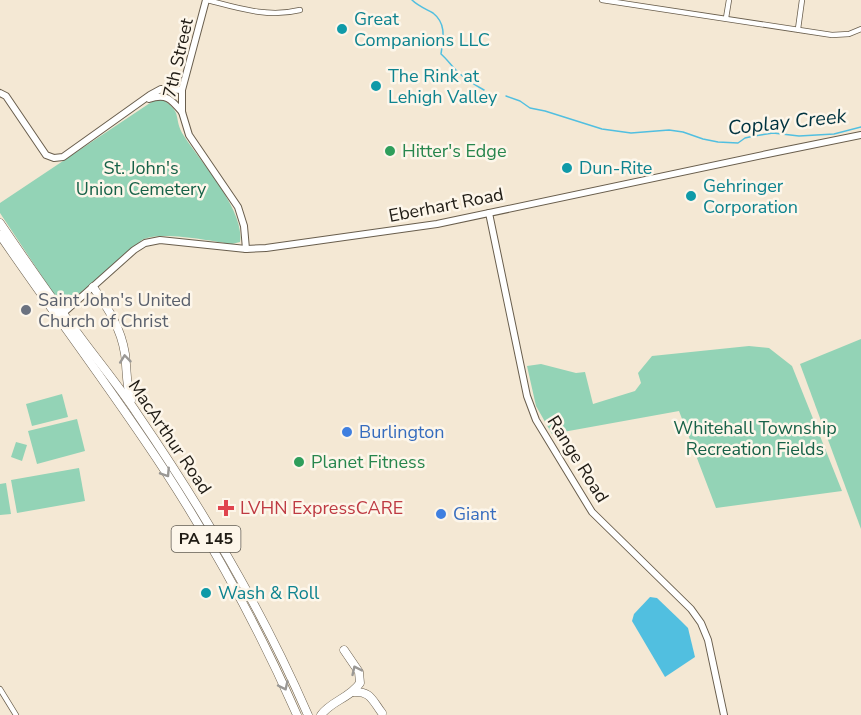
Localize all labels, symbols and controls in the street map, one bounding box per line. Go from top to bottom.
place label: Great Companions LLC [354,7,490,52]
street label: 7th Street [157,15,199,100]
marker: Great Companions LLC [335,22,349,36]
place label: The Rink at Lehigh Valley [388,64,498,109]
marker: The Rink at Lehigh Valley [369,79,383,93]
water label: Coplay Creek [726,102,849,142]
place label: Hitter's Edge [402,139,506,163]
marker: Hitter's Edge [383,144,397,158]
park label: St. John's Union Cemetery [76,156,207,201]
place label: Dun-Rite [579,156,652,180]
marker: Dun-Rite [560,161,574,175]
place label: Gehringer Corporation [703,174,798,219]
street label: Eberhart Road [387,182,505,228]
marker: Gehringer Corporation [684,189,698,203]
place label: Saint John's United Church of Christ [38,288,191,333]
marker: Saint John's United Church of Christ [19,303,33,317]
one-way arrow [120,354,132,363]
street label: MacArthur Road [123,375,217,499]
street label: Range Road [542,411,614,507]
park label: Whitehall Township Recreation Fields [673,416,837,461]
place label: Burlington [359,420,444,444]
marker: Burlington [340,425,354,439]
place label: Planet Fitness [311,450,425,474]
marker: Planet Fitness [292,455,306,469]
one-way arrow [159,467,170,478]
place label: LVHN ExpressCARE [240,496,403,520]
marker: LVHN ExpressCARE [217,499,235,517]
place label: Giant [453,502,497,526]
marker: Giant [434,507,448,521]
road number: PA 145 [172,526,240,552]
place label: Wash & Roll [218,581,320,605]
marker: Wash & Roll [199,586,213,600]
one-way arrow [351,665,363,676]
one-way arrow [277,680,289,691]

